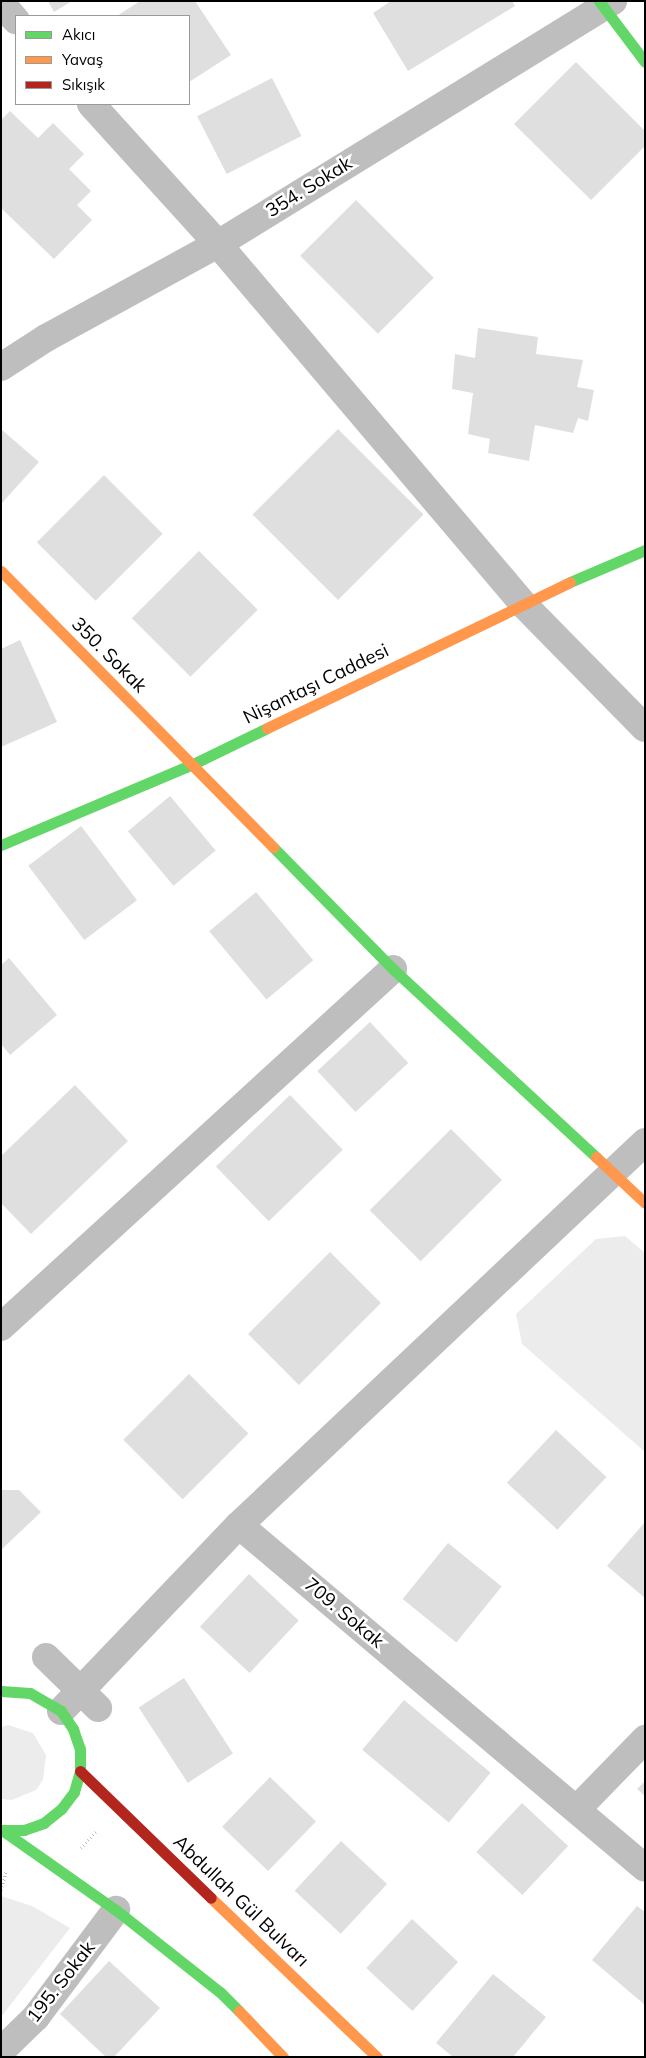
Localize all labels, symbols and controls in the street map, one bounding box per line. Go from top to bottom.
legend [15,15,190,105]
text: Akıcı [62,25,95,44]
text: Yavaş [62,50,103,69]
text: Sıkışık [62,75,105,94]
street label: 354. Sokak [262,152,356,222]
street label: 350. Sokak [67,613,151,697]
street label: Nişantaşı Caddesi [240,639,392,729]
street label: 709. Sokak [299,1573,389,1653]
street label: Abdullah Gül Bulvarı [168,1830,314,1972]
street label: 195. Sokak [22,1937,100,2027]

